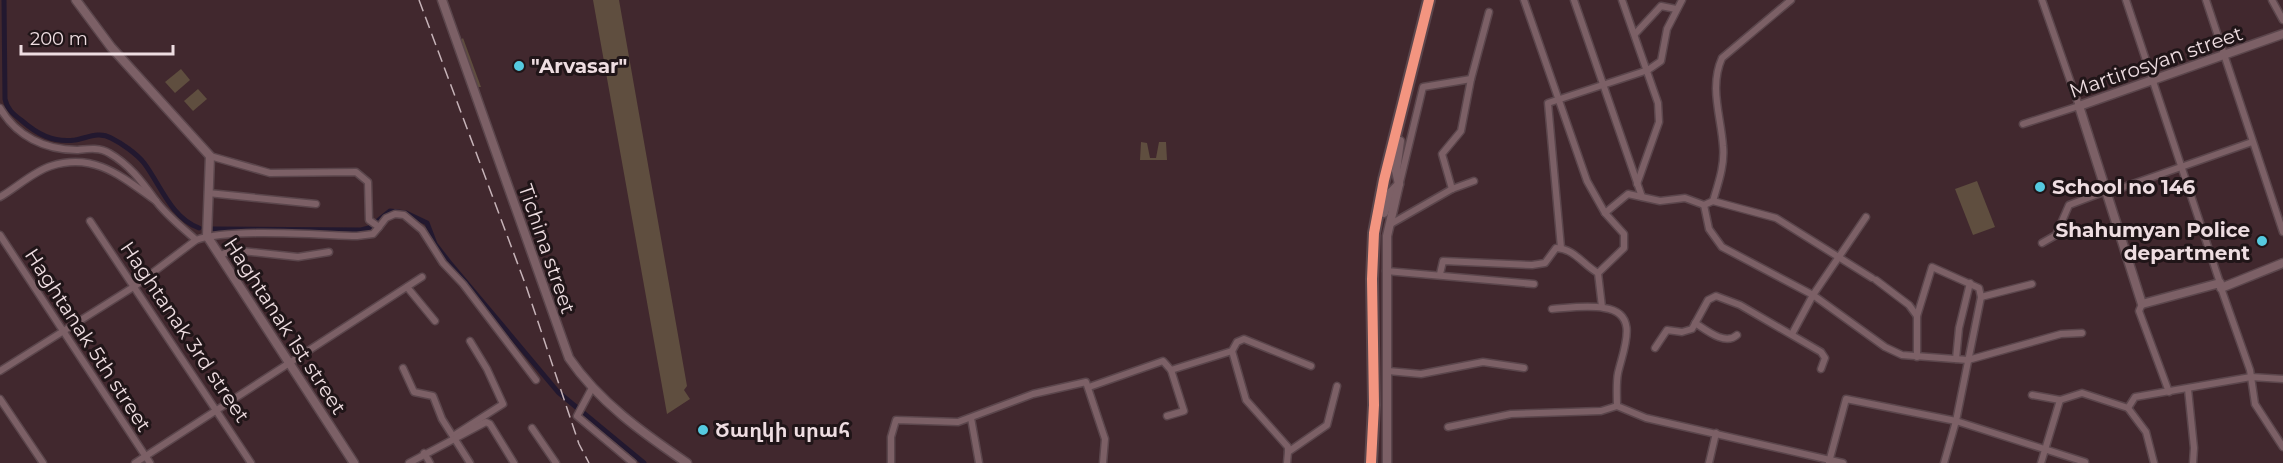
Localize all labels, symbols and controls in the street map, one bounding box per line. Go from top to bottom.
scale bar [21,18,172,56]
street label: Martirosyan street [2066,21,2246,103]
text: 200 m [30,28,88,50]
place label: "Arvasar" [531,54,627,78]
marker: "Arvasar" [512,59,526,73]
place label: School no 146 [2052,175,2196,199]
marker: School no 146 [2033,180,2047,194]
street label: Tichina street [514,181,580,317]
place label: Shahumyan Police department [2056,218,2250,265]
street label: Haghtanak 1st street [219,233,351,419]
marker: Shahumyan Police department [2255,234,2269,248]
street label: Haghtanak 3rd street [115,237,255,427]
street label: Haghtanak 5th street [20,244,156,436]
place label: Ծաղկի սրահ [715,418,850,442]
marker: Ծաղկի սրահ [696,423,710,437]

